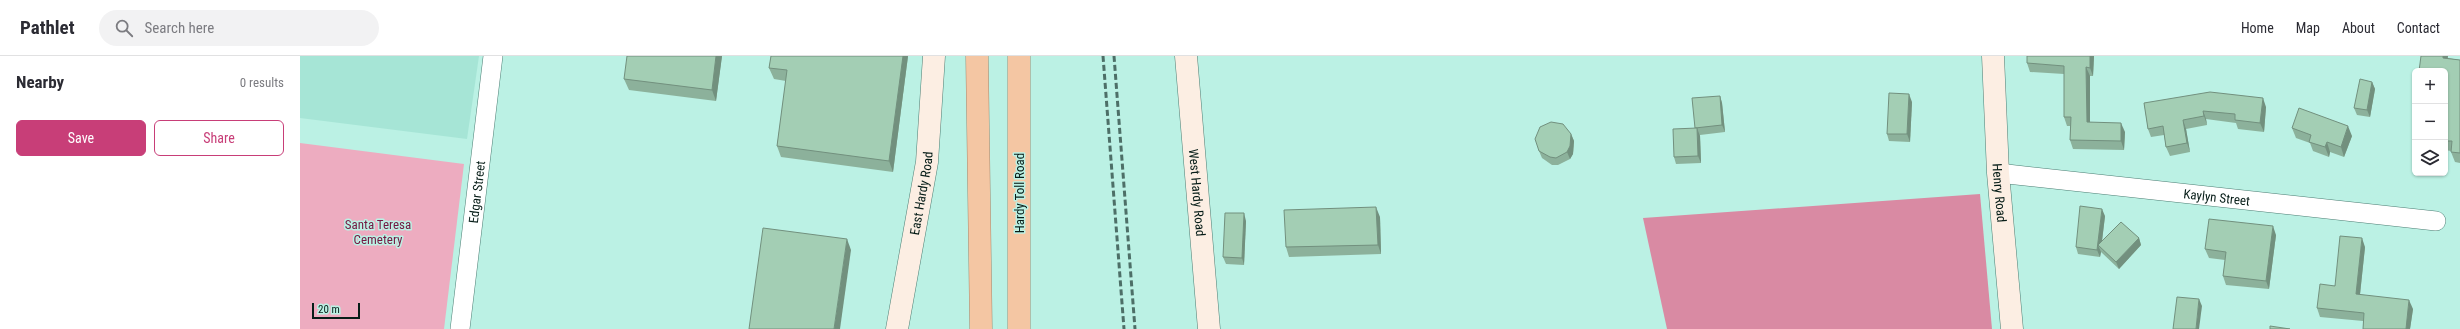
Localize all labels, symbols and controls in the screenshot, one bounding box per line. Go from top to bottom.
search box [99,10,379,46]
text: Pathlet [20,16,75,39]
icon: search [113,17,135,39]
text: Search here [145,19,214,37]
text: Home [2241,20,2274,36]
text: Map [2296,20,2320,36]
text: About [2342,20,2375,36]
text: Contact [2397,20,2440,36]
map controls [2412,68,2448,176]
button: + [2412,68,2448,104]
text: Nearby [16,72,64,92]
text: 0 results [240,75,284,90]
button: − [2412,104,2448,140]
button: Save [16,120,146,156]
button: Share [154,120,284,156]
button: layers [2412,140,2448,176]
street label: West Hardy Road [1186,148,1208,237]
street label: East Hardy Road [907,151,936,236]
street label: Hardy Toll Road [1012,153,1027,233]
street label: Edgar Street [466,160,488,224]
street label: Henry Road [1990,163,2009,223]
street label: Kaylyn Street [2183,186,2251,209]
park label: Santa Teresa Cemetery [345,217,411,247]
scale bar [312,301,360,320]
text: 20 m [318,303,340,316]

